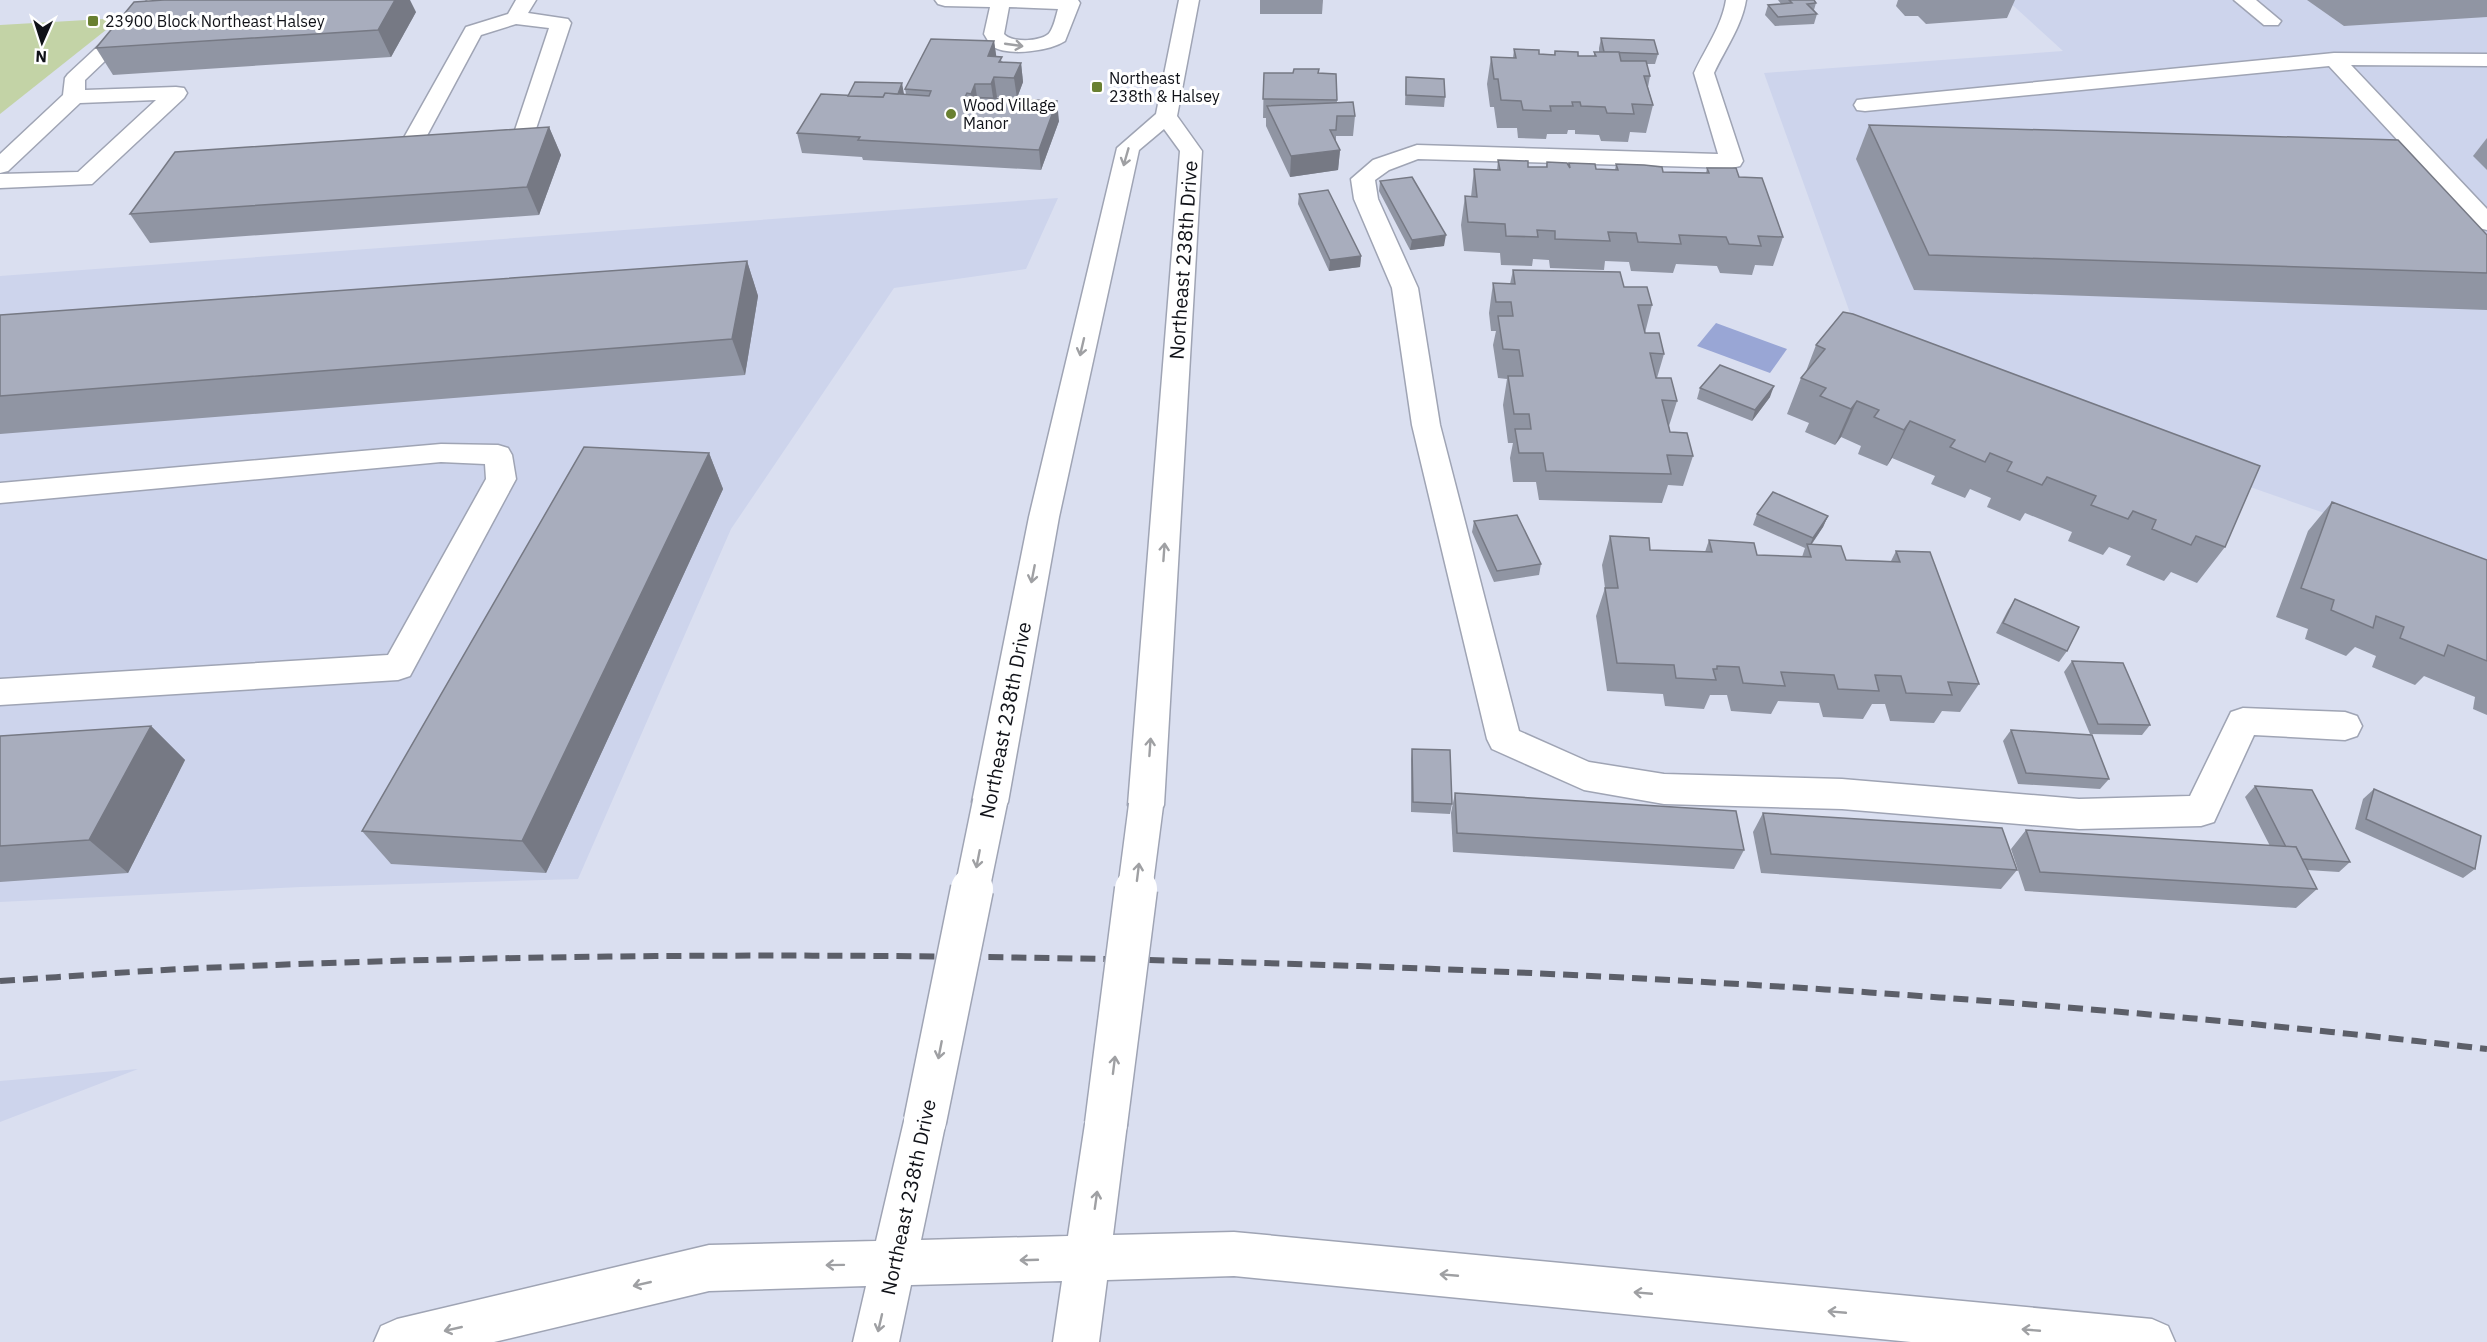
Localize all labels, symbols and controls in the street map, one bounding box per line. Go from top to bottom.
place label: 23900 Block Northeast Halsey [105,11,325,31]
north arrow [12,12,72,72]
marker: 23900 Block Northeast Halsey [86,14,100,28]
one-way arrow [1004,39,1024,50]
text: N [35,47,48,67]
place label: Northeast 238th & Halsey [1109,68,1220,106]
marker: Northeast 238th & Halsey [1090,80,1104,94]
place label: Wood Village Manor [963,95,1056,133]
marker: Wood Village Manor [944,107,958,121]
one-way arrow [1120,147,1131,166]
street label: Northeast 238th Drive [1163,159,1203,361]
one-way arrow [1076,337,1088,356]
one-way arrow [1158,542,1169,562]
one-way arrow [1027,564,1038,583]
street label: Northeast 238th Drive [973,619,1037,821]
one-way arrow [1145,737,1156,757]
one-way arrow [972,849,983,868]
one-way arrow [1132,863,1143,882]
one-way arrow [933,1040,945,1059]
one-way arrow [1108,1056,1119,1076]
street label: Northeast 238th Drive [874,1097,942,1297]
one-way arrow [1090,1191,1101,1210]
one-way arrow [1020,1254,1040,1265]
one-way arrow [826,1259,846,1270]
one-way arrow [1439,1269,1459,1280]
one-way arrow [633,1278,652,1290]
one-way arrow [1633,1287,1653,1298]
one-way arrow [1828,1306,1848,1317]
one-way arrow [874,1313,886,1332]
one-way arrow [443,1323,462,1335]
one-way arrow [2022,1324,2042,1335]

